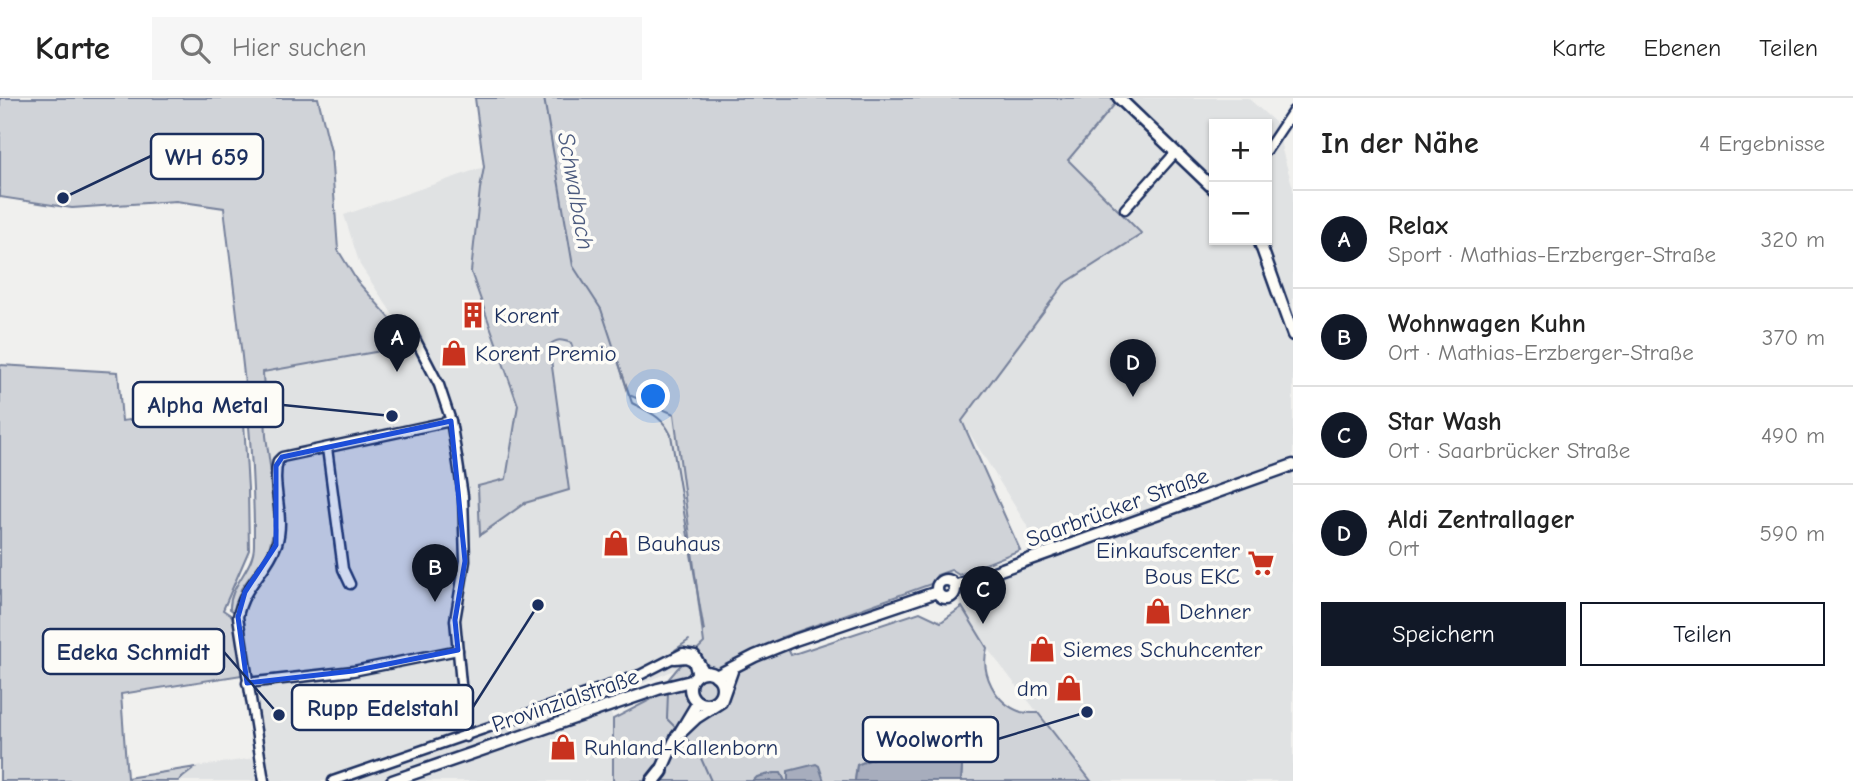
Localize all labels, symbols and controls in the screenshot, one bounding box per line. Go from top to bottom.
search box [152,17,642,80]
text: Karte [35,29,110,67]
icon: search [176,29,214,67]
text: Hier suchen [232,33,367,63]
text: Karte [1552,34,1605,62]
text: Ebenen [1643,34,1721,62]
text: Teilen [1759,34,1818,62]
map controls [1209,119,1272,245]
button: + [1209,119,1272,182]
text: In der Nähe [1321,126,1479,161]
water label: Schwalbach [552,130,600,252]
text: 4 Ergebnisse [1699,130,1825,157]
callout: WH 659 [151,134,263,179]
text: WH 659 [165,143,249,171]
button: − [1209,182,1272,245]
text: Relax [1388,211,1448,241]
text: A [1338,226,1350,253]
text: 320 m [1761,226,1825,253]
text: Sport · Mathias-Erzberger-Straße [1388,241,1716,268]
building icon: Korent [458,300,488,330]
place label: Korent [494,302,560,329]
text: Wohnwagen Kuhn [1388,309,1586,339]
pin: A [374,314,420,372]
text: B [1337,324,1351,351]
text: 370 m [1762,324,1825,351]
shop icon: Korent Premio [439,338,469,368]
pin: D [1110,339,1156,397]
text: Ort · Mathias-Erzberger-Straße [1388,339,1694,366]
place label: Korent Premio [475,340,617,367]
your location [636,379,670,413]
callout: Alpha Metal [133,382,283,427]
text: Alpha Metal [147,391,269,419]
text: Star Wash [1388,407,1502,437]
text: C [1337,422,1351,449]
text: 490 m [1761,422,1825,449]
text: Ort · Saarbrücker Straße [1388,437,1630,464]
street label: Saarbrücker Straße [1022,462,1212,553]
text: Aldi Zentrallager [1388,505,1574,535]
text: D [1337,520,1351,547]
text: 590 m [1760,520,1825,547]
shop icon: Bauhaus [601,528,631,558]
place label: Bauhaus [637,530,720,557]
text: Ort [1388,535,1419,562]
place label: Einkaufscenter Bous EKC [1096,537,1241,590]
pin: B [412,544,458,602]
supermarket icon: Einkaufscenter Bous EKC [1246,548,1276,578]
pin: C [960,566,1006,624]
shop icon: Dehner [1143,596,1173,626]
place label: Dehner [1179,598,1252,625]
button: Speichern [1321,602,1566,666]
button: Teilen [1580,602,1825,666]
callout: Edeka Schmidt [43,629,224,674]
shop icon: Siemes Schuhcenter [1027,634,1057,664]
place label: Siemes Schuhcenter [1063,636,1263,663]
text: Edeka Schmidt [57,638,211,666]
street label: Provinzialstraße [488,663,642,738]
shop icon: dm [1054,673,1084,703]
place label: dm [1017,675,1048,702]
callout: Rupp Edelstahl [292,685,473,730]
text: Rupp Edelstahl [307,694,459,722]
callout: Woolworth [863,717,998,762]
text: Woolworth [876,725,984,753]
shop icon: Ruhland-Kallenborn [548,732,578,762]
place label: Ruhland-Kallenborn [584,734,778,761]

